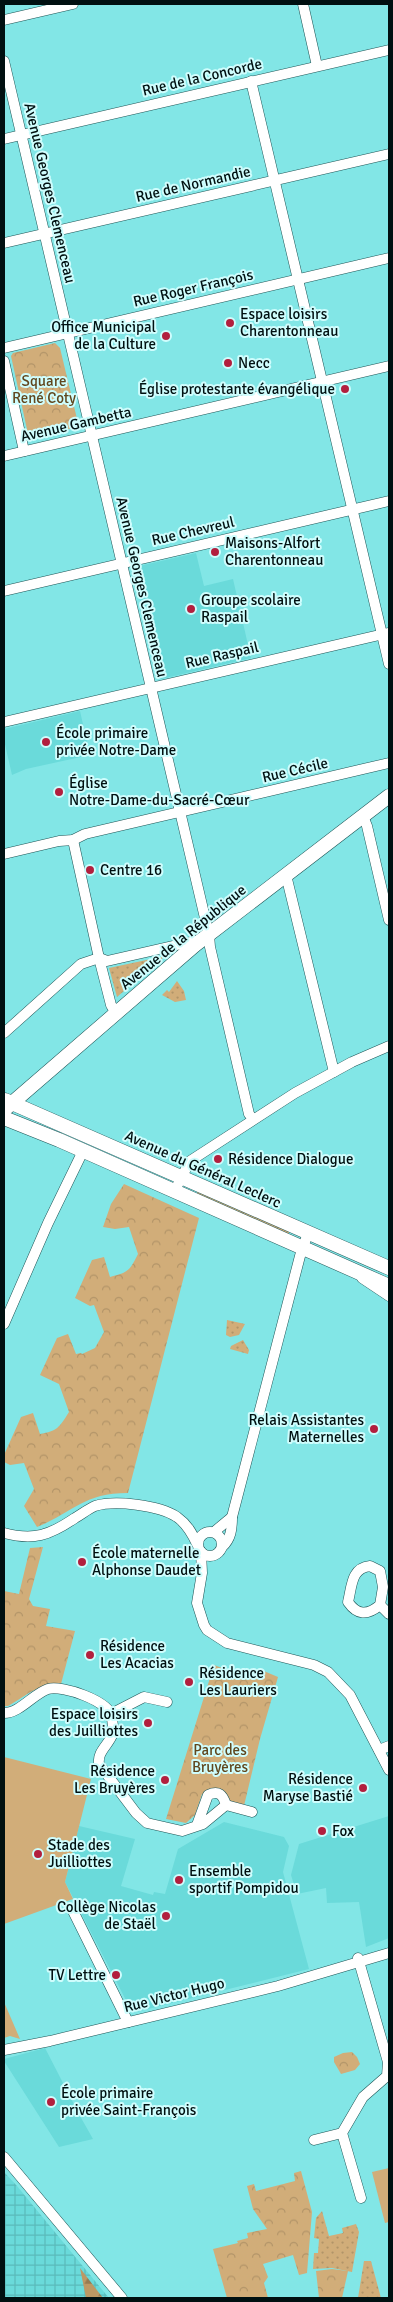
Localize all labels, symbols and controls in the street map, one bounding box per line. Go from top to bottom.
street label: Rue de la Concorde [140,54,264,100]
street label: Avenue Georges Clemenceau [20,101,80,285]
street label: Rue de Normandie [134,162,252,206]
street label: Rue Roger François [131,265,255,311]
place label: Espace loisirs Charentonneau [240,305,338,340]
marker: Espace loisirs Charentonneau [224,317,236,329]
place label: Office Municipal de la Culture [51,318,156,353]
marker: Office Municipal de la Culture [160,330,172,342]
place label: Necc [238,354,270,372]
marker: Necc [222,357,234,369]
park label: Square René Coty [12,372,76,407]
place label: Église protestante évangélique [139,379,335,398]
marker: Église protestante évangélique [339,383,351,395]
street label: Avenue Gambetta [19,403,133,445]
street label: Avenue Georges Clemenceau [112,495,172,679]
street label: Rue Chevreul [150,513,236,549]
place label: Maisons-Alfort Charentonneau [225,534,323,569]
marker: Maisons-Alfort Charentonneau [209,546,221,558]
place label: Groupe scolaire Raspail [201,591,301,626]
marker: Groupe scolaire Raspail [185,603,197,615]
street label: Rue Raspail [184,638,260,672]
place label: École primaire privée Notre-Dame [56,723,176,759]
marker: École primaire privée Notre-Dame [40,736,52,748]
street label: Rue Cécile [260,754,330,786]
place label: Église Notre-Dame-du-Sacré-Cœur [69,773,250,809]
marker: Église Notre-Dame-du-Sacré-Cœur [53,786,65,798]
place label: Centre 16 [100,861,162,879]
marker: Centre 16 [84,864,96,876]
street label: Avenue de la République [116,881,250,993]
street label: Avenue du Général Leclerc [122,1126,284,1212]
place label: Résidence Dialogue [228,1150,353,1168]
marker: Résidence Dialogue [212,1153,224,1165]
place label: Relais Assistantes Maternelles [249,1411,364,1446]
marker: Relais Assistantes Maternelles [368,1423,380,1435]
place label: École maternelle Alphonse Daudet [92,1543,201,1579]
marker: École maternelle Alphonse Daudet [76,1556,88,1568]
place label: Résidence Les Acacias [100,1637,174,1672]
marker: Résidence Les Acacias [84,1649,96,1661]
place label: Résidence Les Lauriers [199,1664,277,1699]
marker: Résidence Les Lauriers [183,1676,195,1688]
place label: Espace loisirs des Juilliottes [49,1705,138,1740]
marker: Espace loisirs des Juilliottes [142,1717,154,1729]
park label: Parc des Bruyères [192,1741,249,1776]
place label: Résidence Les Bruyères [74,1762,155,1797]
place label: Résidence Maryse Bastié [263,1770,353,1805]
marker: Résidence Les Bruyères [159,1774,171,1786]
marker: Résidence Maryse Bastié [357,1782,369,1794]
place label: Fox [332,1822,354,1840]
marker: Fox [316,1825,328,1837]
place label: Stade des Juilliottes [48,1836,112,1871]
marker: Stade des Juilliottes [32,1848,44,1860]
place label: Ensemble sportif Pompidou [189,1862,299,1897]
marker: Ensemble sportif Pompidou [173,1874,185,1886]
place label: Collège Nicolas de Staël [57,1898,156,1933]
marker: Collège Nicolas de Staël [160,1910,172,1922]
place label: TV Lettre [49,1966,106,1984]
marker: TV Lettre [110,1969,122,1981]
street label: Rue Victor Hugo [122,1974,226,2016]
place label: École primaire privée Saint-François [61,2083,197,2119]
marker: École primaire privée Saint-François [45,2096,57,2108]

